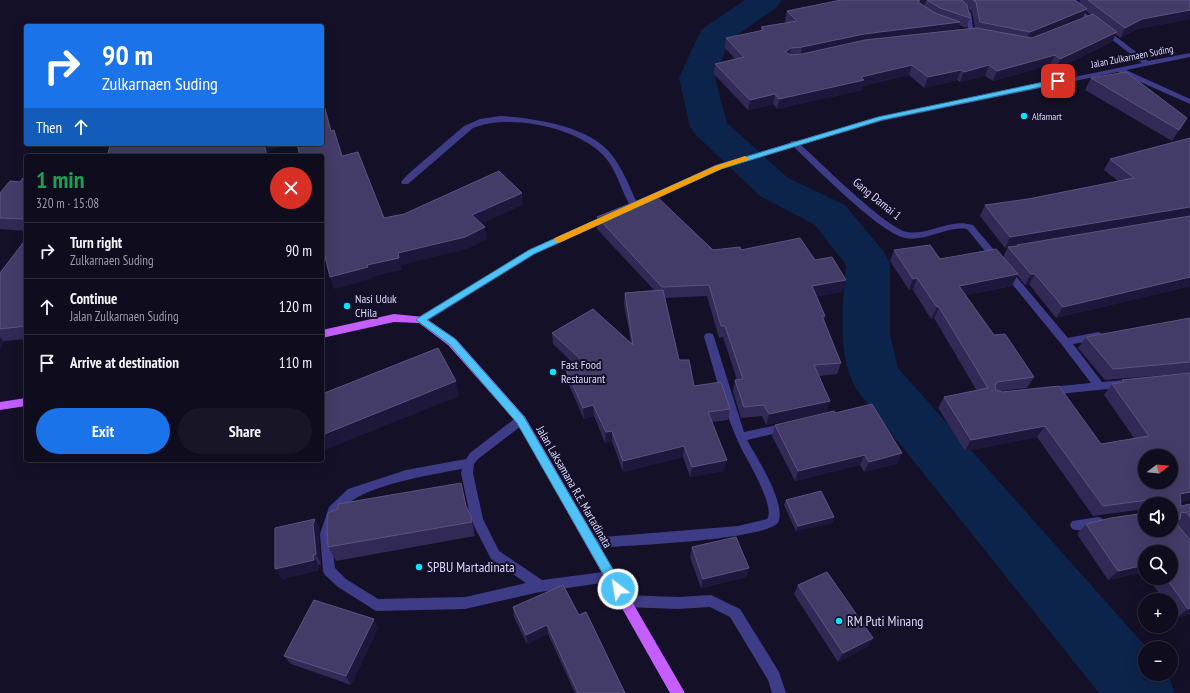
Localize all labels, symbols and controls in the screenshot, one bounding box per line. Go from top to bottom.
text: 90 m [102,36,153,73]
icon: right [36,40,88,92]
street label: Jalan Zulkarnaen Suding [1089,42,1174,71]
pin [1041,64,1075,98]
icon: arrive [1047,70,1069,92]
text: Zulkarnaen Suding [102,72,218,95]
place label: Alfamart [1032,110,1062,123]
marker: Alfamart [1019,111,1029,121]
icon: ahead [70,116,92,138]
text: Then [36,118,62,137]
text: 1 min [36,164,84,195]
button: close [270,167,312,209]
street label: Gang Damai 1 [850,175,905,223]
text: 320 m · 15:08 [36,195,99,212]
text: Turn right [70,233,122,252]
icon: right [36,240,58,262]
text: 90 m [286,241,312,260]
text: Zulkarnaen Suding [70,252,154,269]
text: Continue [70,289,117,308]
place label: Nasi Uduk CHila [355,291,397,320]
icon: ahead [36,296,58,318]
text: 120 m [279,297,312,316]
marker: Nasi Uduk CHila [342,301,352,311]
text: Jalan Zulkarnaen Suding [70,308,179,325]
icon: arrive [36,352,58,374]
text: Arrive at destination [70,353,179,372]
text: 110 m [279,353,312,372]
place label: Fast Food Restaurant [561,357,606,386]
marker: Fast Food Restaurant [548,367,558,377]
button: Exit [36,408,170,454]
button: Share [178,408,312,454]
street label: Jalan Laksamana R.E. Martadinata [533,422,616,551]
north arrow [1138,449,1178,489]
map controls [1138,449,1178,681]
button: sound [1138,497,1178,537]
button: search [1138,545,1178,585]
place label: SPBU Martadinata [427,558,515,576]
marker: SPBU Martadinata [414,562,424,572]
position arrow [597,568,639,610]
button: + [1138,593,1178,633]
place label: RM Puti Minang [847,612,923,630]
marker: RM Puti Minang [834,616,844,626]
button: − [1138,641,1178,681]

